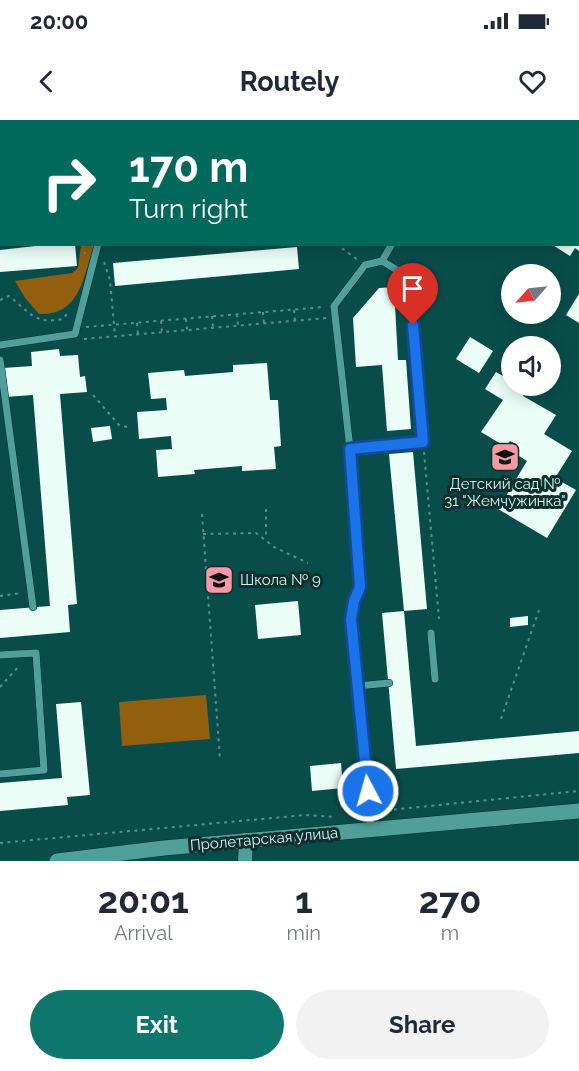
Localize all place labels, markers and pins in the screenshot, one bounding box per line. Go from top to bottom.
pin [387,263,438,325]
school or university icon: Детский сад № 31 "Жемчужинка" [489,441,521,473]
place label: Детский сад № 31 "Жемчужинка" [444,475,566,510]
school or university icon: Школа № 9 [203,564,235,596]
place label: Школа № 9 [240,571,321,589]

